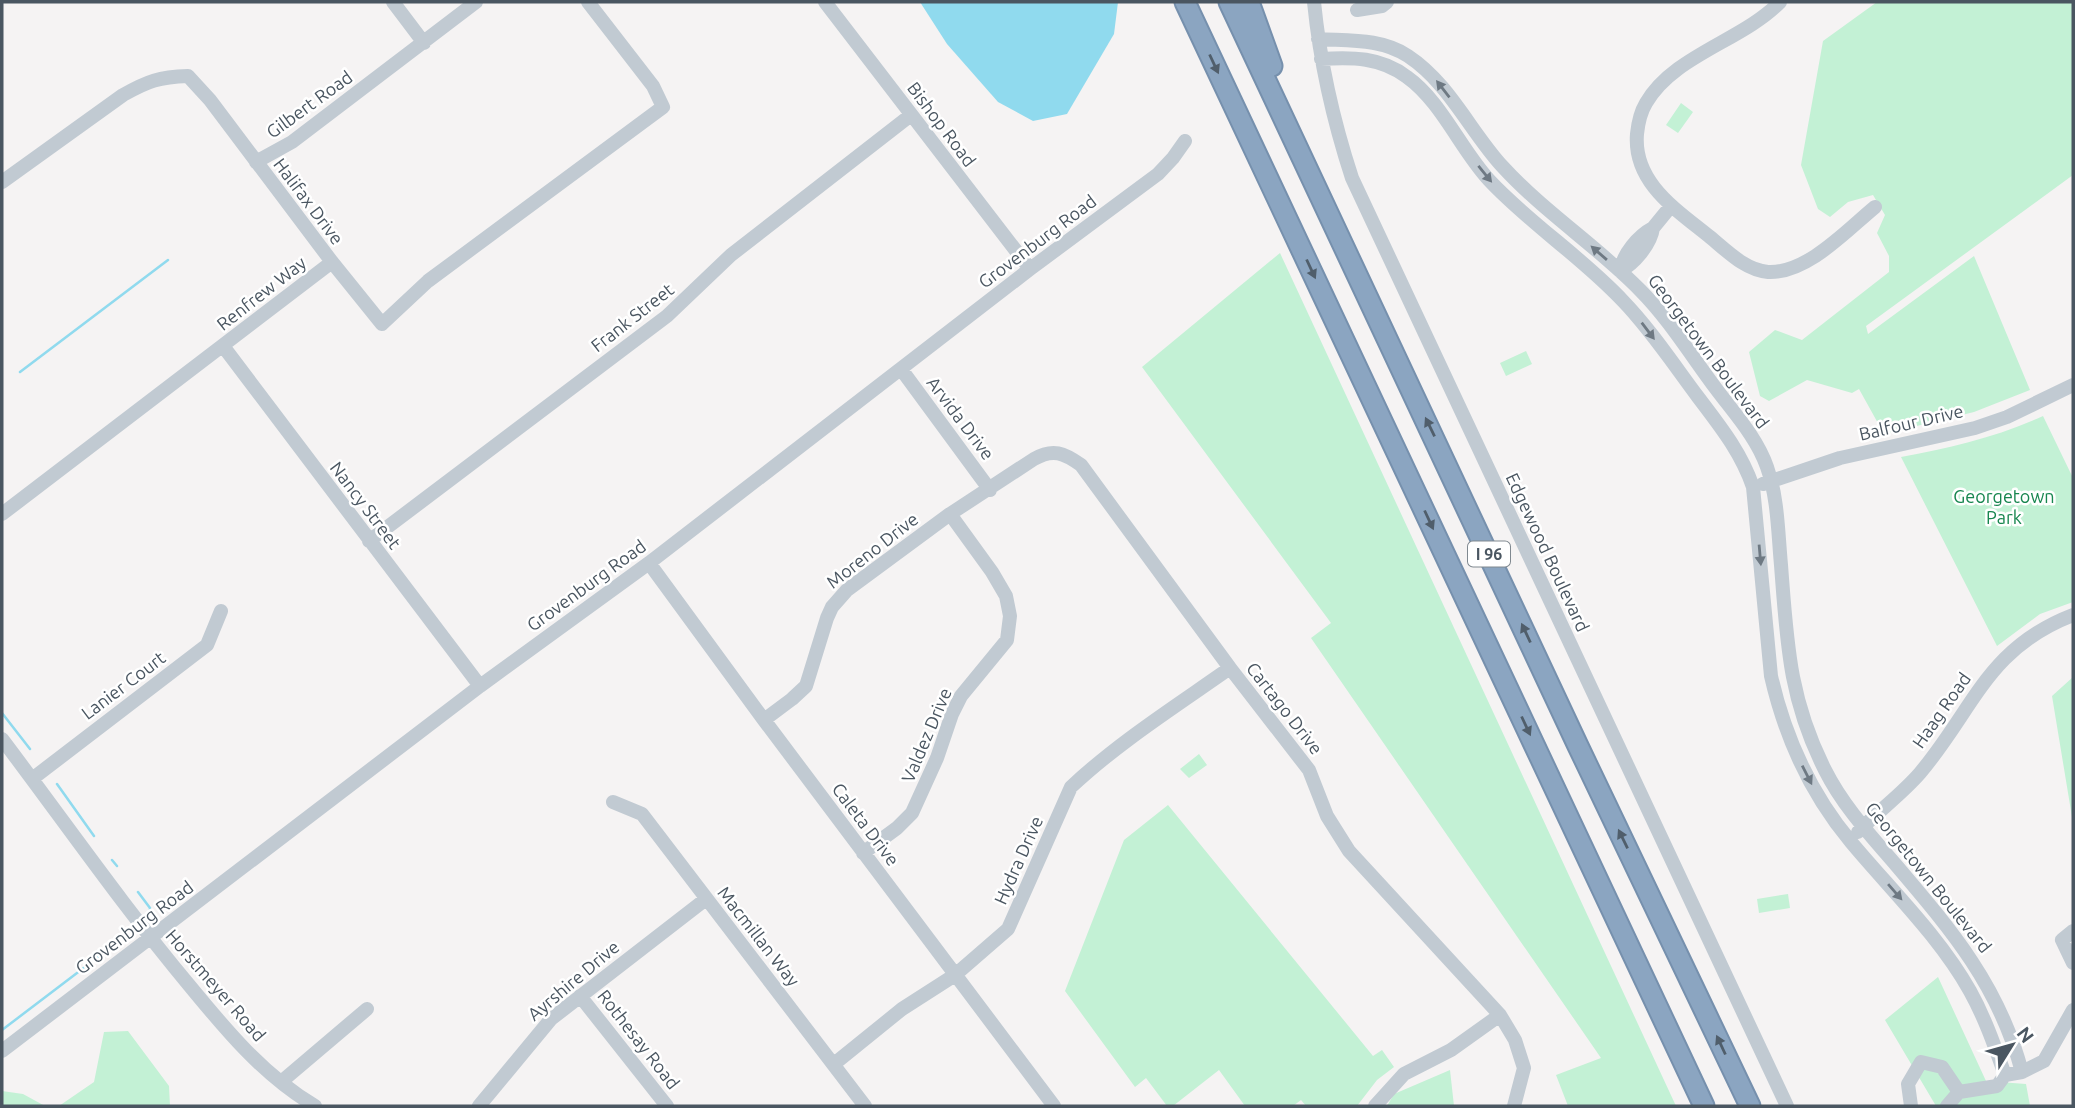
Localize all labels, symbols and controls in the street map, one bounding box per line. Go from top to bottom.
one-way arrow [1209,53,1220,74]
street label: Gilbert Road [262,66,356,142]
street label: Bishop Road [904,78,980,170]
one-way arrow [1436,80,1450,98]
street label: Halifax Drive [270,154,348,248]
one-way arrow [1477,166,1492,183]
street label: Grovenburg Road [974,190,1100,292]
one-way arrow [1590,245,1608,261]
street label: Renfrew Way [213,252,310,334]
one-way arrow [1306,259,1317,280]
street label: Georgetown Boulevard [1645,270,1773,432]
street label: Frank Street [587,279,677,355]
one-way arrow [1641,322,1655,340]
street label: Arvida Drive [923,373,999,463]
street label: Balfour Drive [1857,400,1965,444]
one-way arrow [1424,417,1435,437]
street label: Nancy Street [327,457,405,553]
street label: Edgewood Boulevard [1502,470,1594,634]
park label: Georgetown Park [1953,486,2055,527]
street label: Moreno Drive [822,508,922,592]
one-way arrow [1423,510,1435,530]
street label: Grovenburg Road [523,535,649,635]
road number: I 96 [1468,541,1510,566]
one-way arrow [1755,544,1766,566]
one-way arrow [1520,623,1532,643]
street label: Lanier Court [77,647,169,723]
street label: Cartago Drive [1243,658,1327,758]
street label: Haag Road [1908,669,1974,751]
street label: Valdez Drive [897,685,955,785]
one-way arrow [1520,716,1531,736]
one-way arrow [1801,765,1812,785]
street label: Caleta Drive [829,779,903,869]
street label: Georgetown Boulevard [1862,798,1996,956]
street label: Hydra Drive [990,813,1046,907]
one-way arrow [1617,829,1629,849]
street label: Grovenburg Road [71,876,197,978]
street label: Macmillan Way [714,882,804,990]
one-way arrow [1887,883,1902,901]
street label: Horstmeyer Road [162,925,270,1045]
street label: Ayrshire Drive [523,936,623,1024]
street label: Rothesay Road [594,985,684,1093]
north arrow [1977,1010,2047,1080]
text: N [2013,1022,2039,1047]
one-way arrow [1715,1035,1726,1055]

